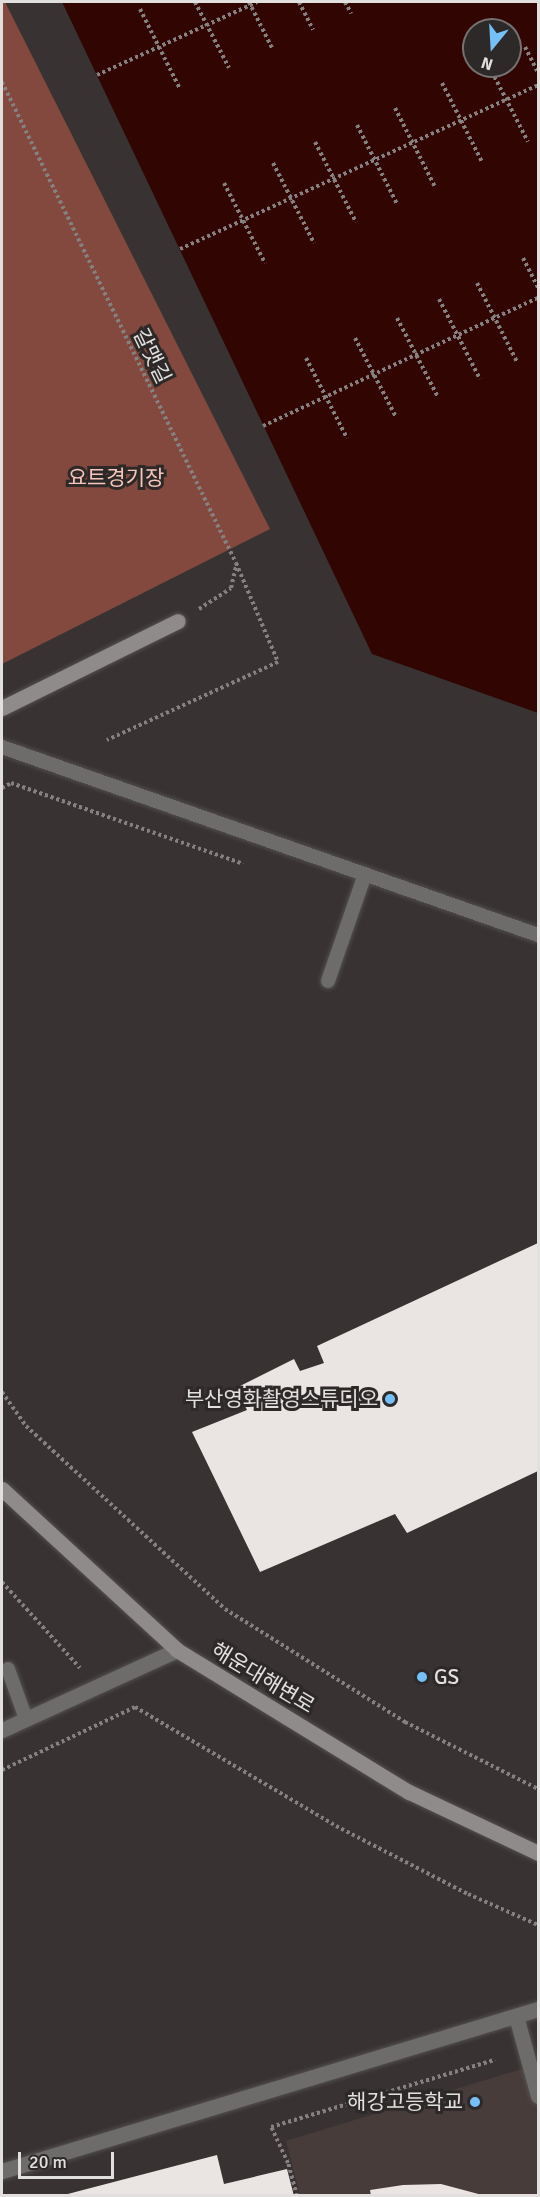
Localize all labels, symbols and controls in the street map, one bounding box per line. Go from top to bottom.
north arrow [462,18,522,78]
text: N [479,52,495,74]
street label: 갈맷길 [128,324,176,388]
park label: 요트경기장 [68,465,164,491]
place label: 부산영화촬영스튜디오 [185,1386,378,1412]
marker: 부산영화촬영스튜디오 [383,1392,397,1406]
street label: 해운대해변로 [207,1637,319,1719]
place label: GS [434,1664,459,1690]
marker: GS [415,1670,429,1684]
place label: 해강고등학교 [347,2089,463,2115]
marker: 해강고등학교 [468,2095,482,2109]
scale bar [21,2140,117,2178]
text: 20 m [29,2151,67,2173]

